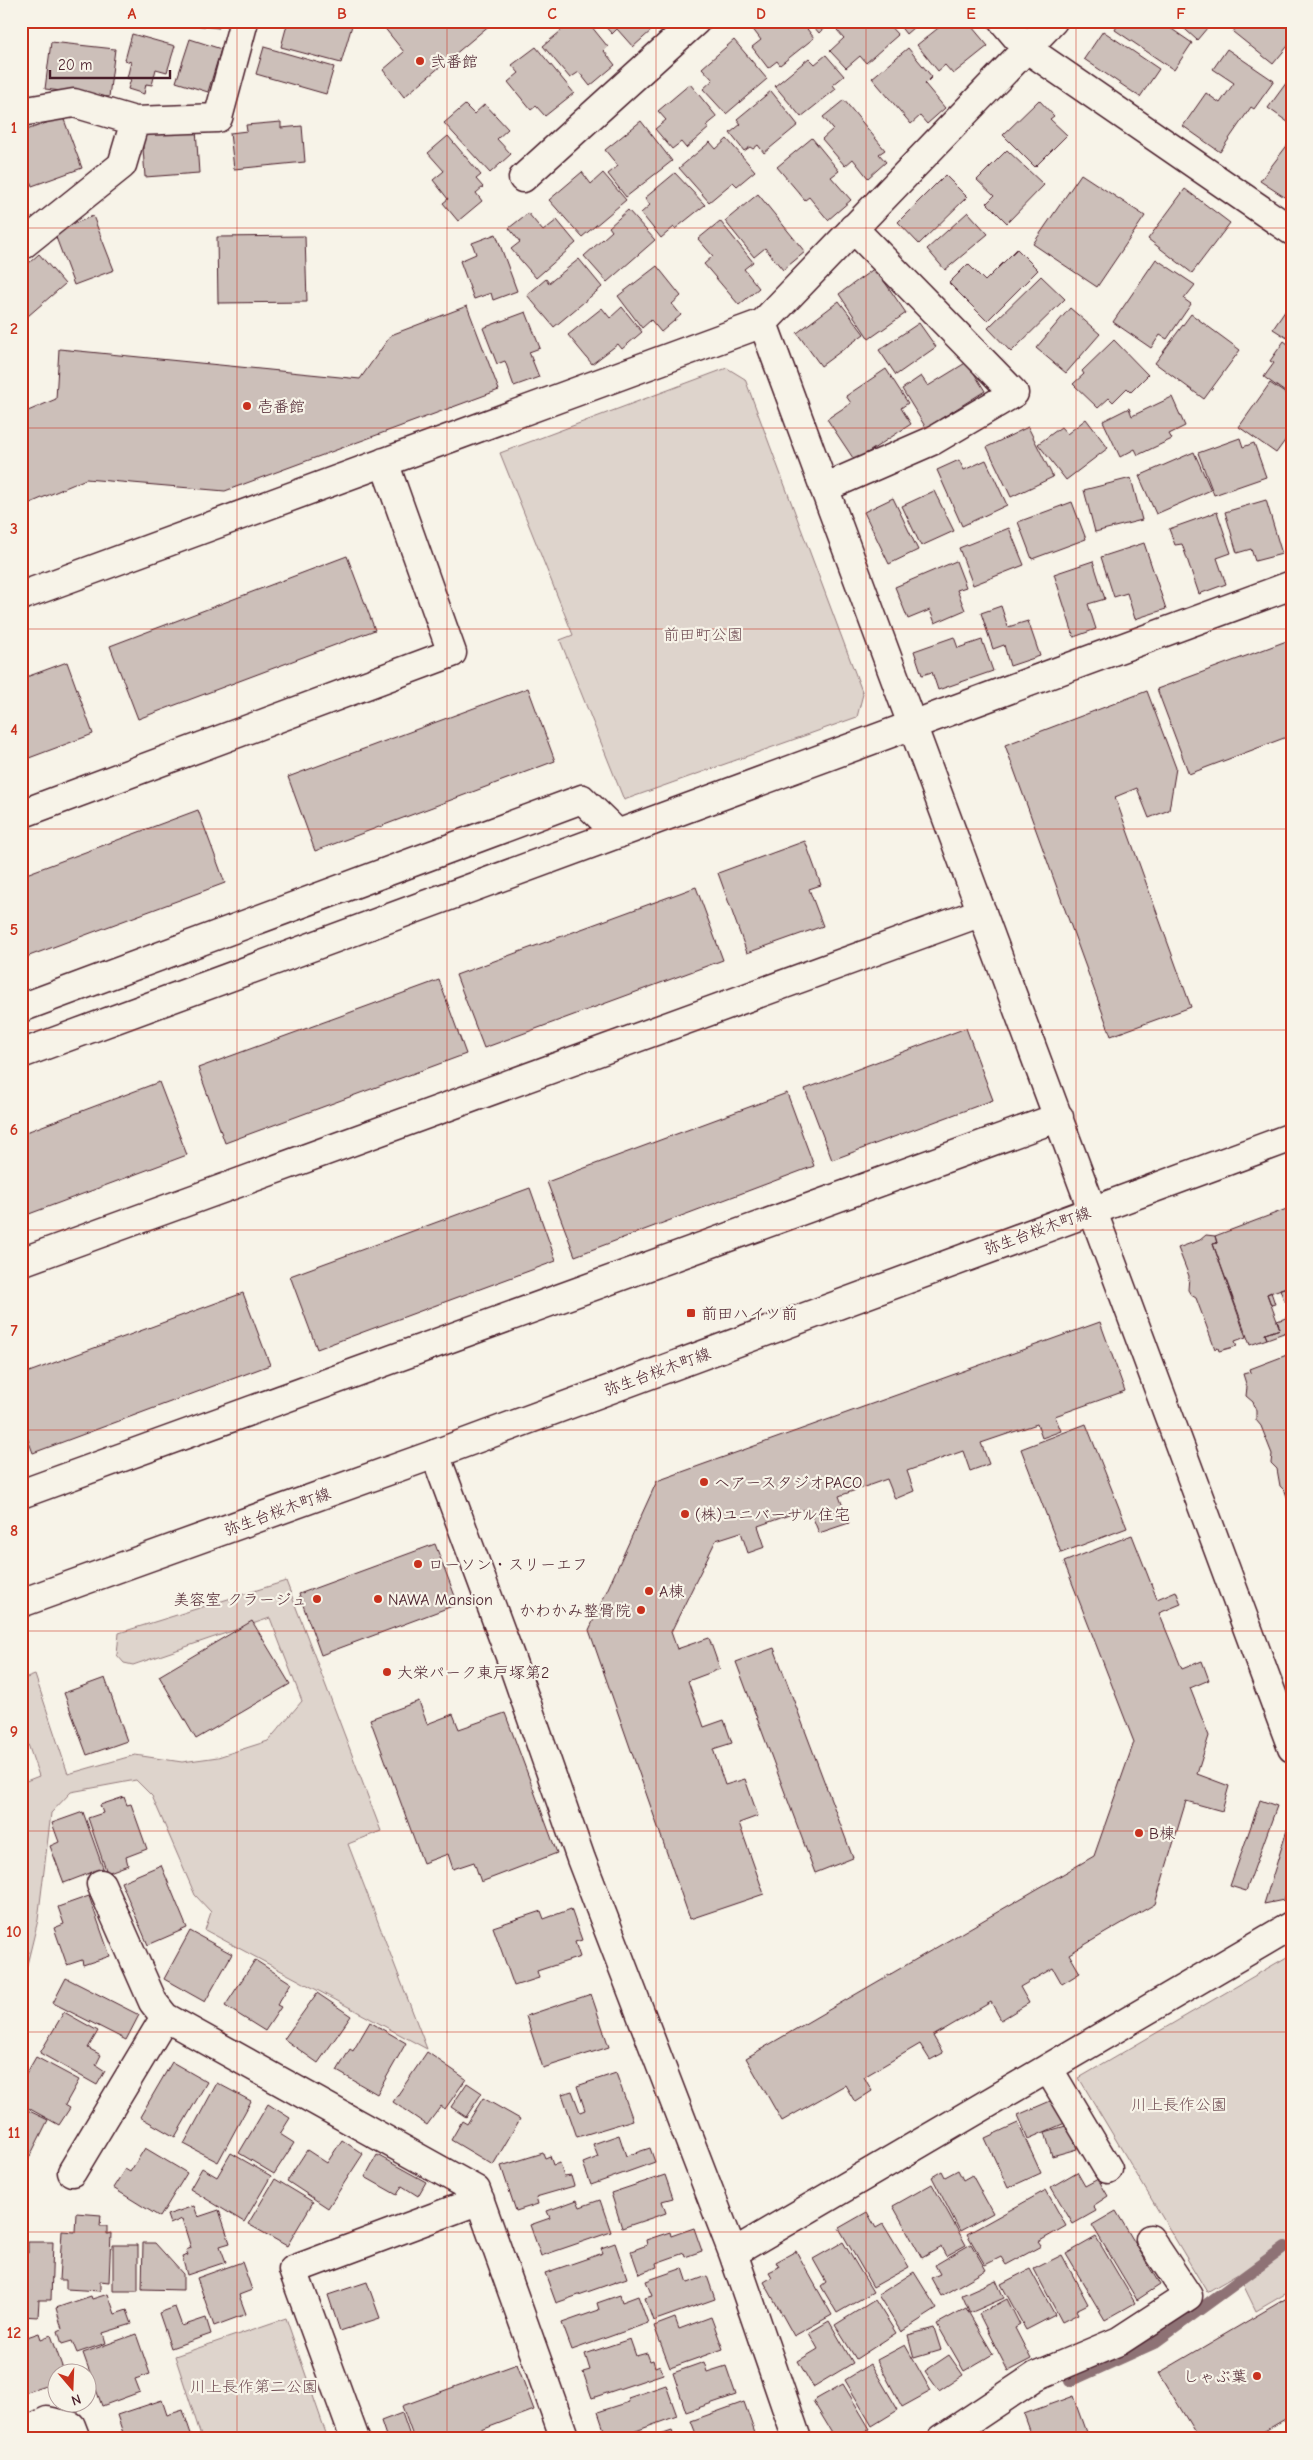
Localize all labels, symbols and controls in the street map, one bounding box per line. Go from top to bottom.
text: A [128,5,137,23]
text: B [337,5,347,23]
text: C [547,5,557,23]
text: D [756,5,766,23]
text: E [966,5,976,23]
text: F [1176,5,1186,23]
scale bar [50,48,170,80]
place label: 弐番館 [430,53,478,71]
marker: 弐番館 [414,55,426,67]
text: 20 m [58,56,92,74]
text: 1 [11,119,17,137]
text: 2 [10,320,18,338]
place label: 壱番館 [257,398,305,416]
marker: 壱番館 [241,400,253,412]
text: 3 [10,520,18,538]
park label: 前田町公園 [663,626,743,644]
text: 4 [10,721,18,739]
text: 5 [10,921,18,939]
text: 6 [10,1121,18,1139]
street label: 弥生台桜木町線 [982,1203,1093,1259]
place label: 前田ハイツ前 [701,1305,797,1323]
marker: 前田ハイツ前 [685,1307,697,1319]
text: 7 [10,1322,18,1340]
street label: 弥生台桜木町線 [602,1344,713,1400]
place label: ヘアースタジオPACO [714,1474,862,1492]
marker: ヘアースタジオPACO [698,1476,710,1488]
street label: 弥生台桜木町線 [222,1484,333,1540]
place label: (株)ユニバーサル住宅 [695,1506,850,1524]
marker: (株)ユニバーサル住宅 [679,1508,691,1520]
text: 8 [10,1522,18,1540]
place label: ローソン・スリーエフ [428,1556,588,1574]
marker: ローソン・スリーエフ [412,1558,424,1570]
place label: A棟 [659,1583,684,1601]
marker: A棟 [643,1585,655,1597]
place label: 美容室 クラージュ [173,1591,307,1609]
place label: NAWA Mansion [388,1591,493,1609]
marker: 美容室 クラージュ [311,1593,323,1605]
marker: NAWA Mansion [372,1593,384,1605]
place label: かわかみ整骨院 [519,1602,631,1620]
marker: かわかみ整骨院 [635,1604,647,1616]
place label: 大栄パーク東戸塚第2 [397,1664,549,1682]
marker: 大栄パーク東戸塚第2 [381,1666,393,1678]
text: 9 [10,1723,18,1741]
place label: B棟 [1149,1825,1175,1843]
marker: B棟 [1133,1827,1145,1839]
text: 10 [6,1923,22,1941]
park label: 川上長作公園 [1131,2096,1227,2114]
text: 11 [8,2124,20,2142]
text: 12 [7,2324,21,2342]
north arrow [48,2362,98,2412]
place label: しゃぶ葉 [1183,2368,1247,2386]
marker: しゃぶ葉 [1251,2370,1263,2382]
park label: 川上長作第二公園 [190,2378,318,2396]
text: N [69,2390,83,2409]

